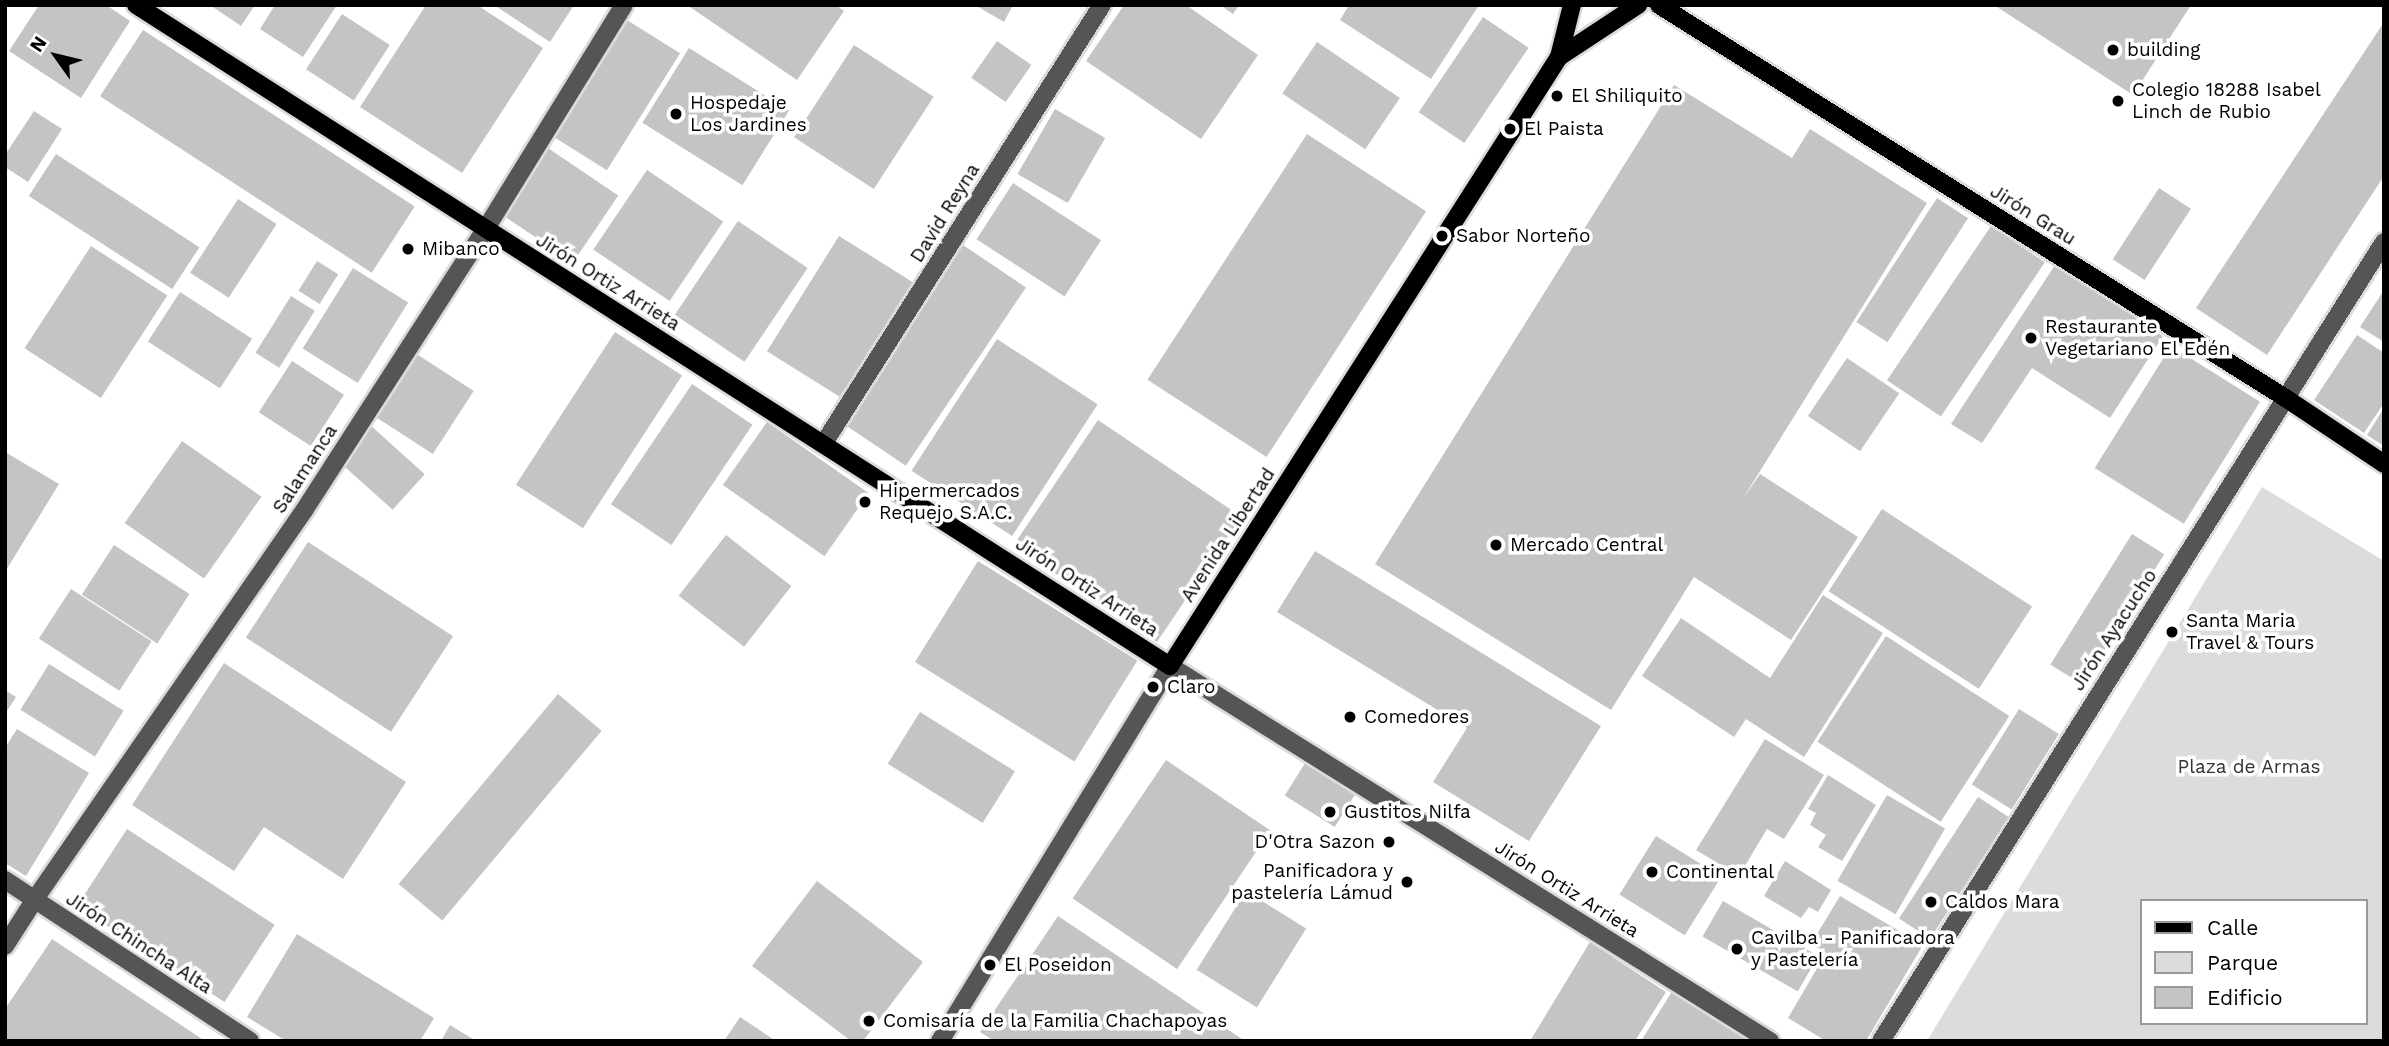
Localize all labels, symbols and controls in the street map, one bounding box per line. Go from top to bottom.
north arrow [21,21,91,91]
text: N [25,32,52,56]
place label: building [2127,39,2200,61]
marker: building [2105,42,2121,58]
place label: Colegio 18288 Isabel Linch de Rubio [2132,79,2321,123]
place label: El Shiliquito [1571,85,1683,107]
marker: El Shiliquito [1549,88,1565,104]
place label: Hospedaje Los Jardines [690,92,807,136]
marker: Colegio 18288 Isabel Linch de Rubio [2110,93,2126,109]
marker: Hospedaje Los Jardines [668,106,684,122]
place label: El Paista [1524,118,1605,140]
marker: El Paista [1502,121,1518,137]
street label: David Reyna [905,159,985,267]
street label: Jirón Grau [1986,180,2080,250]
place label: Sabor Norteño [1456,225,1591,247]
street label: Jirón Ortiz Arrieta [531,228,685,336]
marker: Sabor Norteño [1434,228,1450,244]
place label: Mibanco [422,238,500,260]
marker: Mibanco [400,241,416,257]
place label: Restaurante Vegetariano El Edén [2045,316,2231,360]
marker: Restaurante Vegetariano El Edén [2023,330,2039,346]
street label: Salamanca [268,420,342,518]
street label: Avenida Libertad [1176,463,1280,607]
place label: Hipermercados Requejo S.A.C. [879,480,1020,524]
marker: Hipermercados Requejo S.A.C. [857,494,873,510]
street label: Jirón Ortiz Arrieta [1011,532,1163,642]
place label: Mercado Central [1510,534,1663,556]
marker: Mercado Central [1488,537,1504,553]
street label: Jirón Ayacucho [2066,565,2162,695]
place label: Santa Maria Travel & Tours [2186,610,2315,654]
marker: Santa Maria Travel & Tours [2164,624,2180,640]
place label: Claro [1167,676,1215,698]
marker: Claro [1145,679,1161,695]
place label: Comedores [1364,706,1469,728]
marker: Comedores [1342,709,1358,725]
park label: Plaza de Armas [2177,756,2321,778]
place label: Gustitos Nilfa [1344,801,1471,823]
marker: Gustitos Nilfa [1322,804,1338,820]
place label: D'Otra Sazon [1254,831,1375,853]
marker: D'Otra Sazon [1381,834,1397,850]
street label: Jirón Ortiz Arrieta [1490,835,1644,943]
place label: Panificadora y pastelería Lámud [1231,860,1393,904]
place label: Continental [1666,861,1774,883]
marker: Continental [1644,864,1660,880]
marker: Panificadora y pastelería Lámud [1399,874,1415,890]
street label: Jirón Chincha Alta [61,887,217,999]
place label: Caldos Mara [1945,891,2060,913]
marker: Caldos Mara [1923,894,1939,910]
legend [2140,899,2368,1025]
text: Calle [2207,915,2258,940]
place label: Cavilba - Panificadora y Pastelería [1751,927,1955,971]
marker: Cavilba - Panificadora y Pastelería [1729,941,1745,957]
text: Parque [2207,950,2278,975]
place label: El Poseidon [1004,954,1112,976]
marker: El Poseidon [982,957,998,973]
text: Edificio [2207,985,2283,1010]
place label: Comisaría de la Familia Chachapoyas [883,1010,1228,1032]
marker: Comisaría de la Familia Chachapoyas [861,1013,877,1029]

